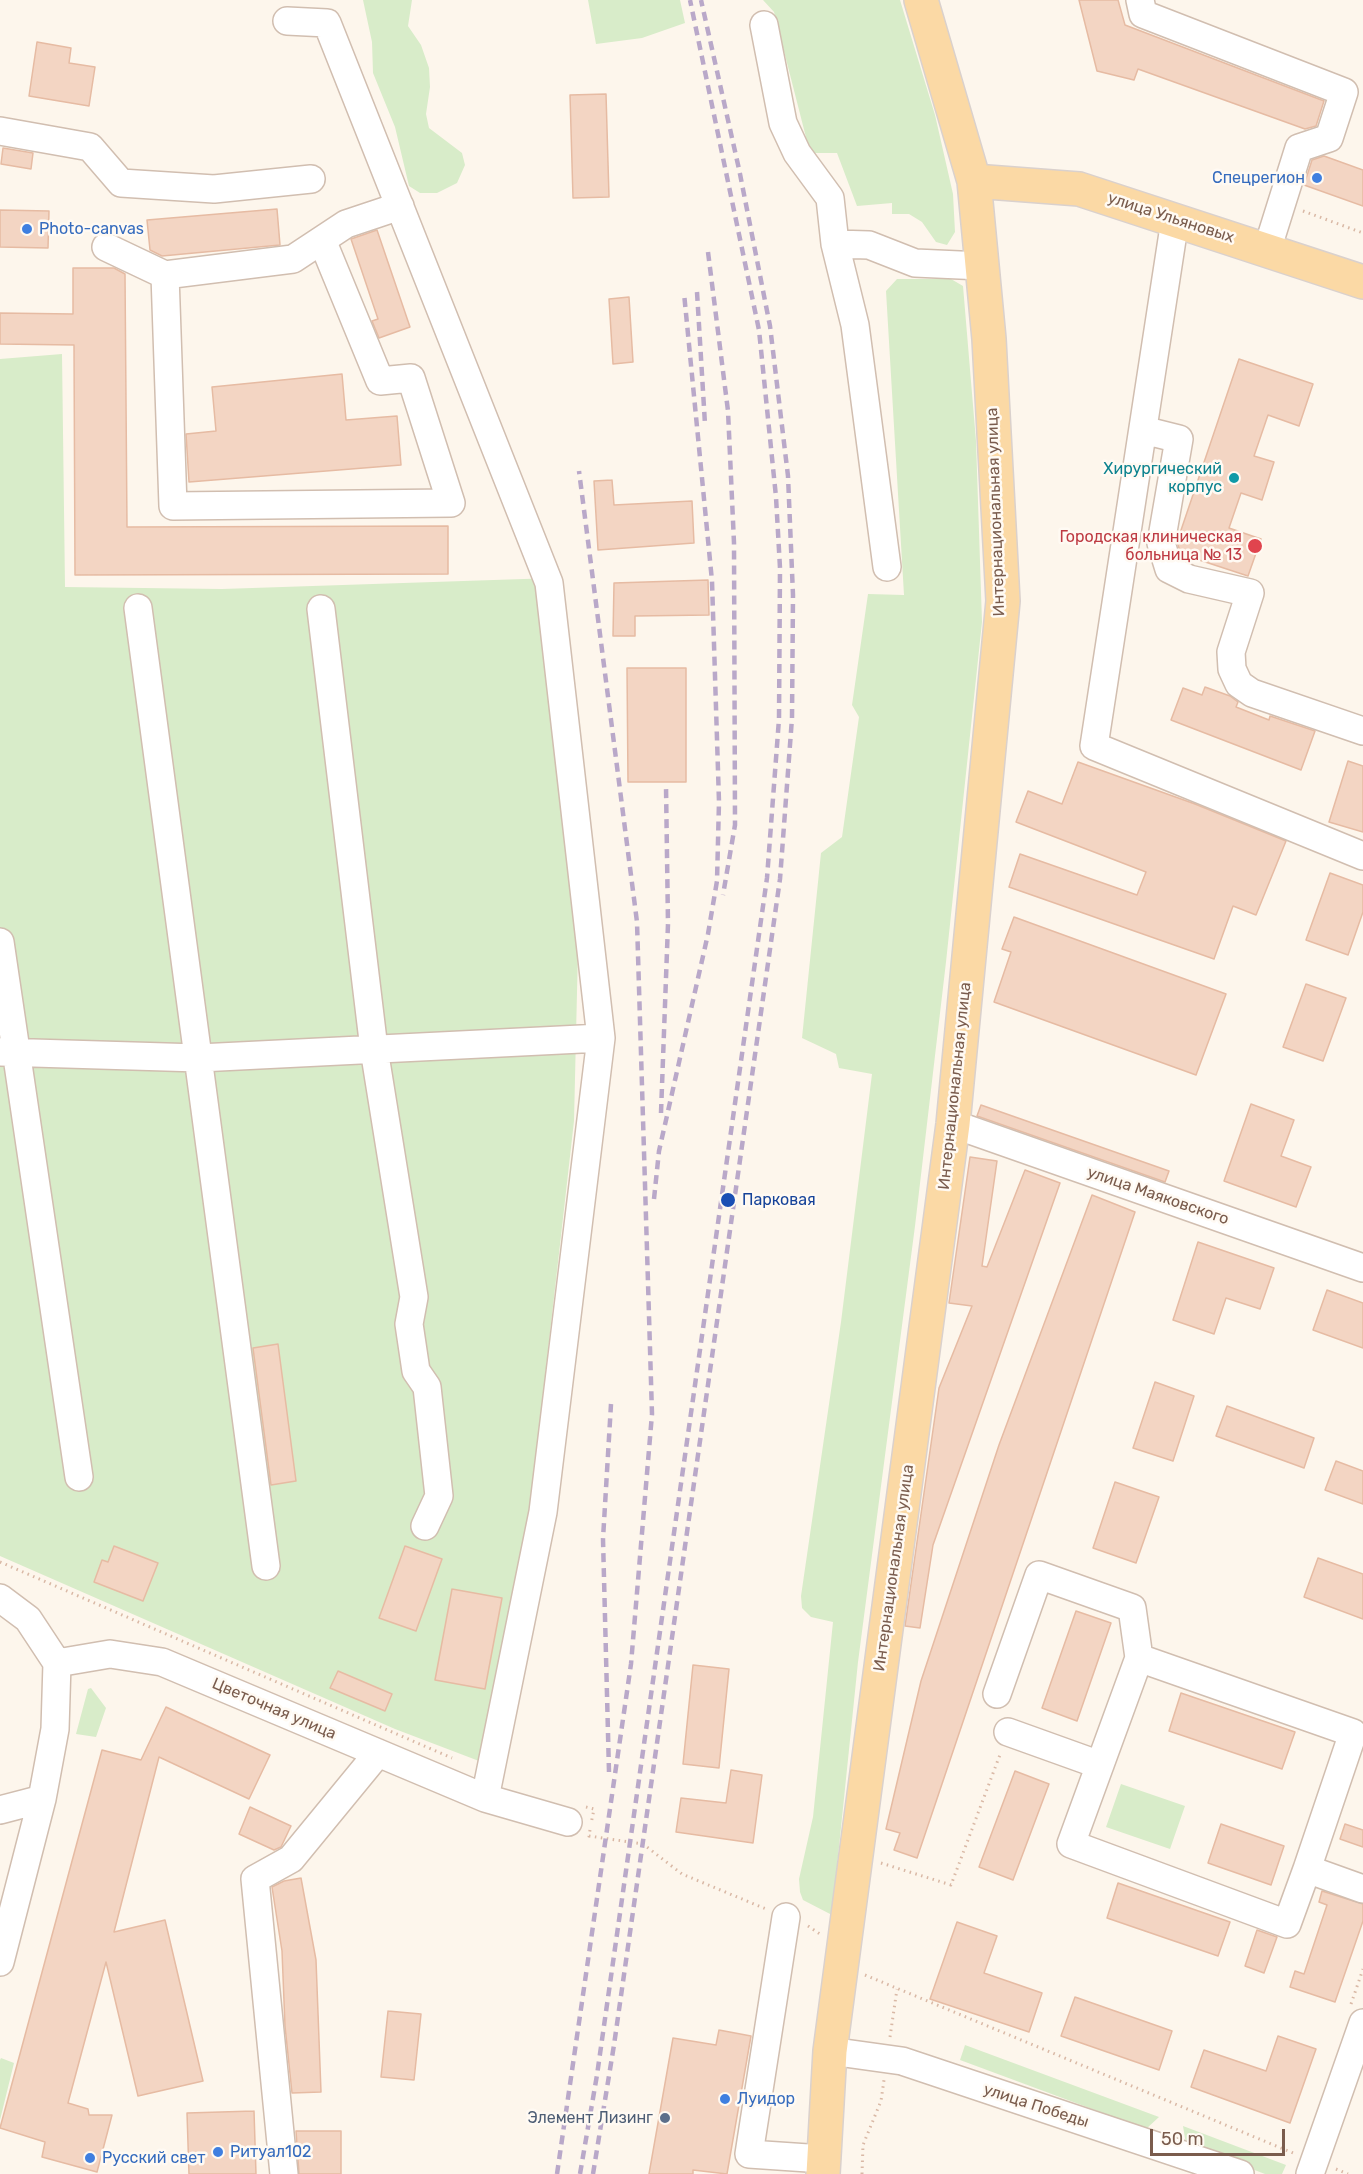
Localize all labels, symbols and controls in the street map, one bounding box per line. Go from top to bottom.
place label: Спецрегион [1212,168,1305,188]
marker: Спецрегион [1310,171,1324,185]
street label: улица Ульяновых [1105,188,1237,248]
place label: Photo-canvas [39,219,144,239]
marker: Photo-canvas [20,222,34,236]
street label: Интернациональная улица [983,407,1009,617]
place label: Хирургический корпус [1103,459,1222,497]
marker: Хирургический корпус [1227,471,1241,485]
place label: Городская клиническая больница № 13 [1059,527,1242,565]
marker: Городская клиническая больница № 13 [1246,537,1264,555]
street label: Интернациональная улица [935,981,975,1191]
street label: улица Маяковского [1085,1163,1231,1229]
place label: Парковая [742,1190,816,1210]
marker: Парковая [719,1191,737,1209]
street label: Интернациональная улица [870,1463,918,1673]
street label: Цветочная улица [209,1674,339,1744]
street label: улица Победы [981,2080,1091,2132]
place label: Луидор [737,2089,795,2109]
marker: Луидор [718,2092,732,2106]
place label: Элемент Лизинг [527,2108,653,2128]
marker: Элемент Лизинг [658,2111,672,2125]
scale bar [1153,2117,1288,2155]
text: 50 m [1161,2128,1204,2150]
place label: Ритуал102 [230,2142,311,2162]
marker: Ритуал102 [211,2145,225,2159]
place label: Русский свет [102,2148,205,2168]
marker: Русский свет [83,2151,97,2165]

